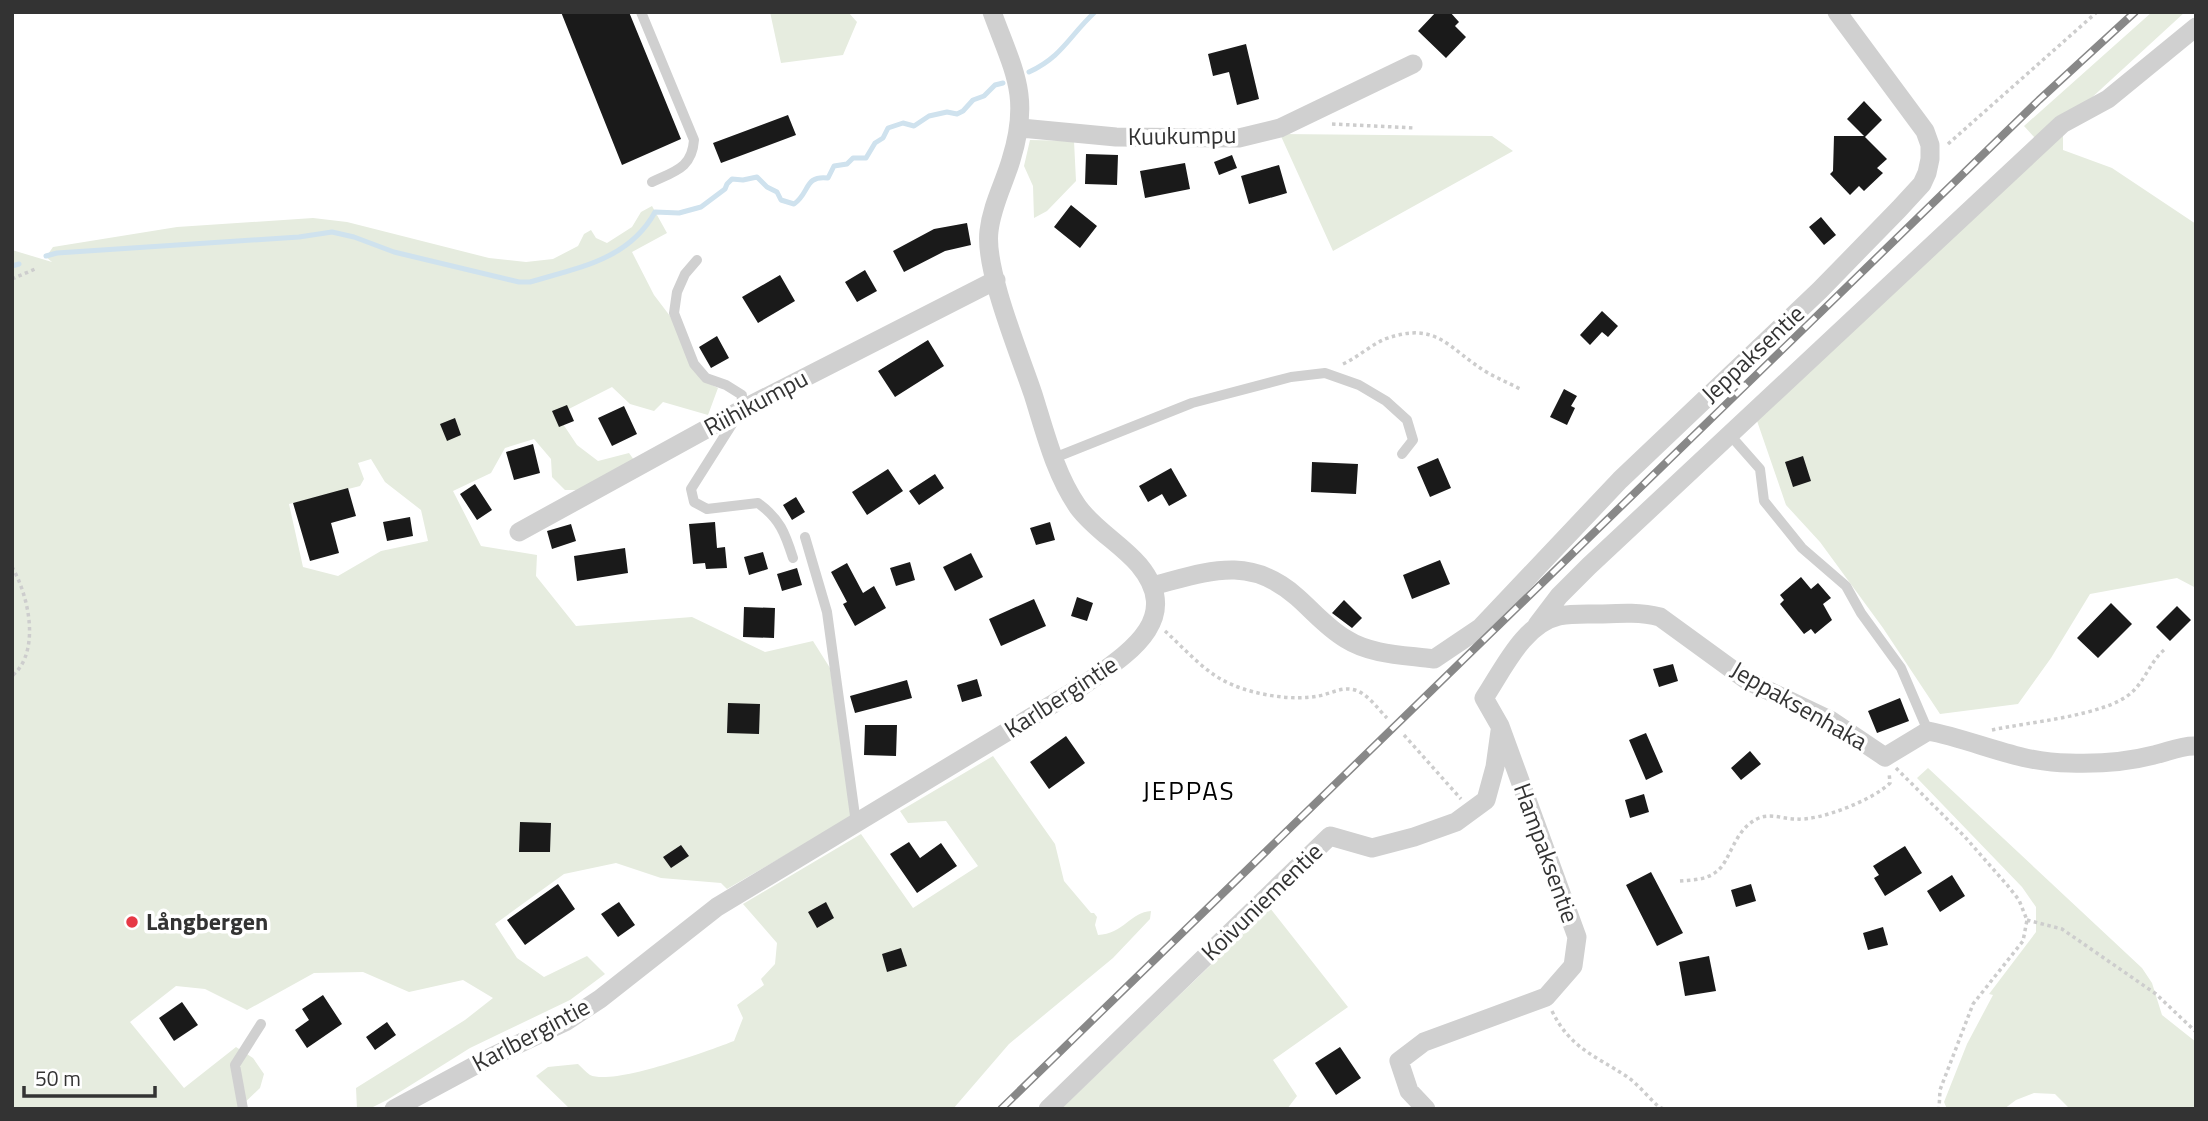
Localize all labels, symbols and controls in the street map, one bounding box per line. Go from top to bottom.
street label: Kuukumpu [1127,116,1237,154]
street label: Jeppaksentie [1693,296,1812,411]
street label: Riihikumpu [697,360,814,445]
street label: Karlbergintie [997,646,1124,746]
street label: Jeppaksenhaka [1725,651,1874,759]
district label: JEPPAS [1142,771,1236,810]
street label: Hampaksentie [1505,778,1589,928]
street label: Koivuniementie [1192,834,1330,969]
place label: Långbergen [146,903,268,939]
marker: Långbergen [124,914,140,930]
street label: Karlbergintie [465,988,596,1080]
scale bar [24,1054,156,1098]
text: 50 m [35,1062,81,1094]

